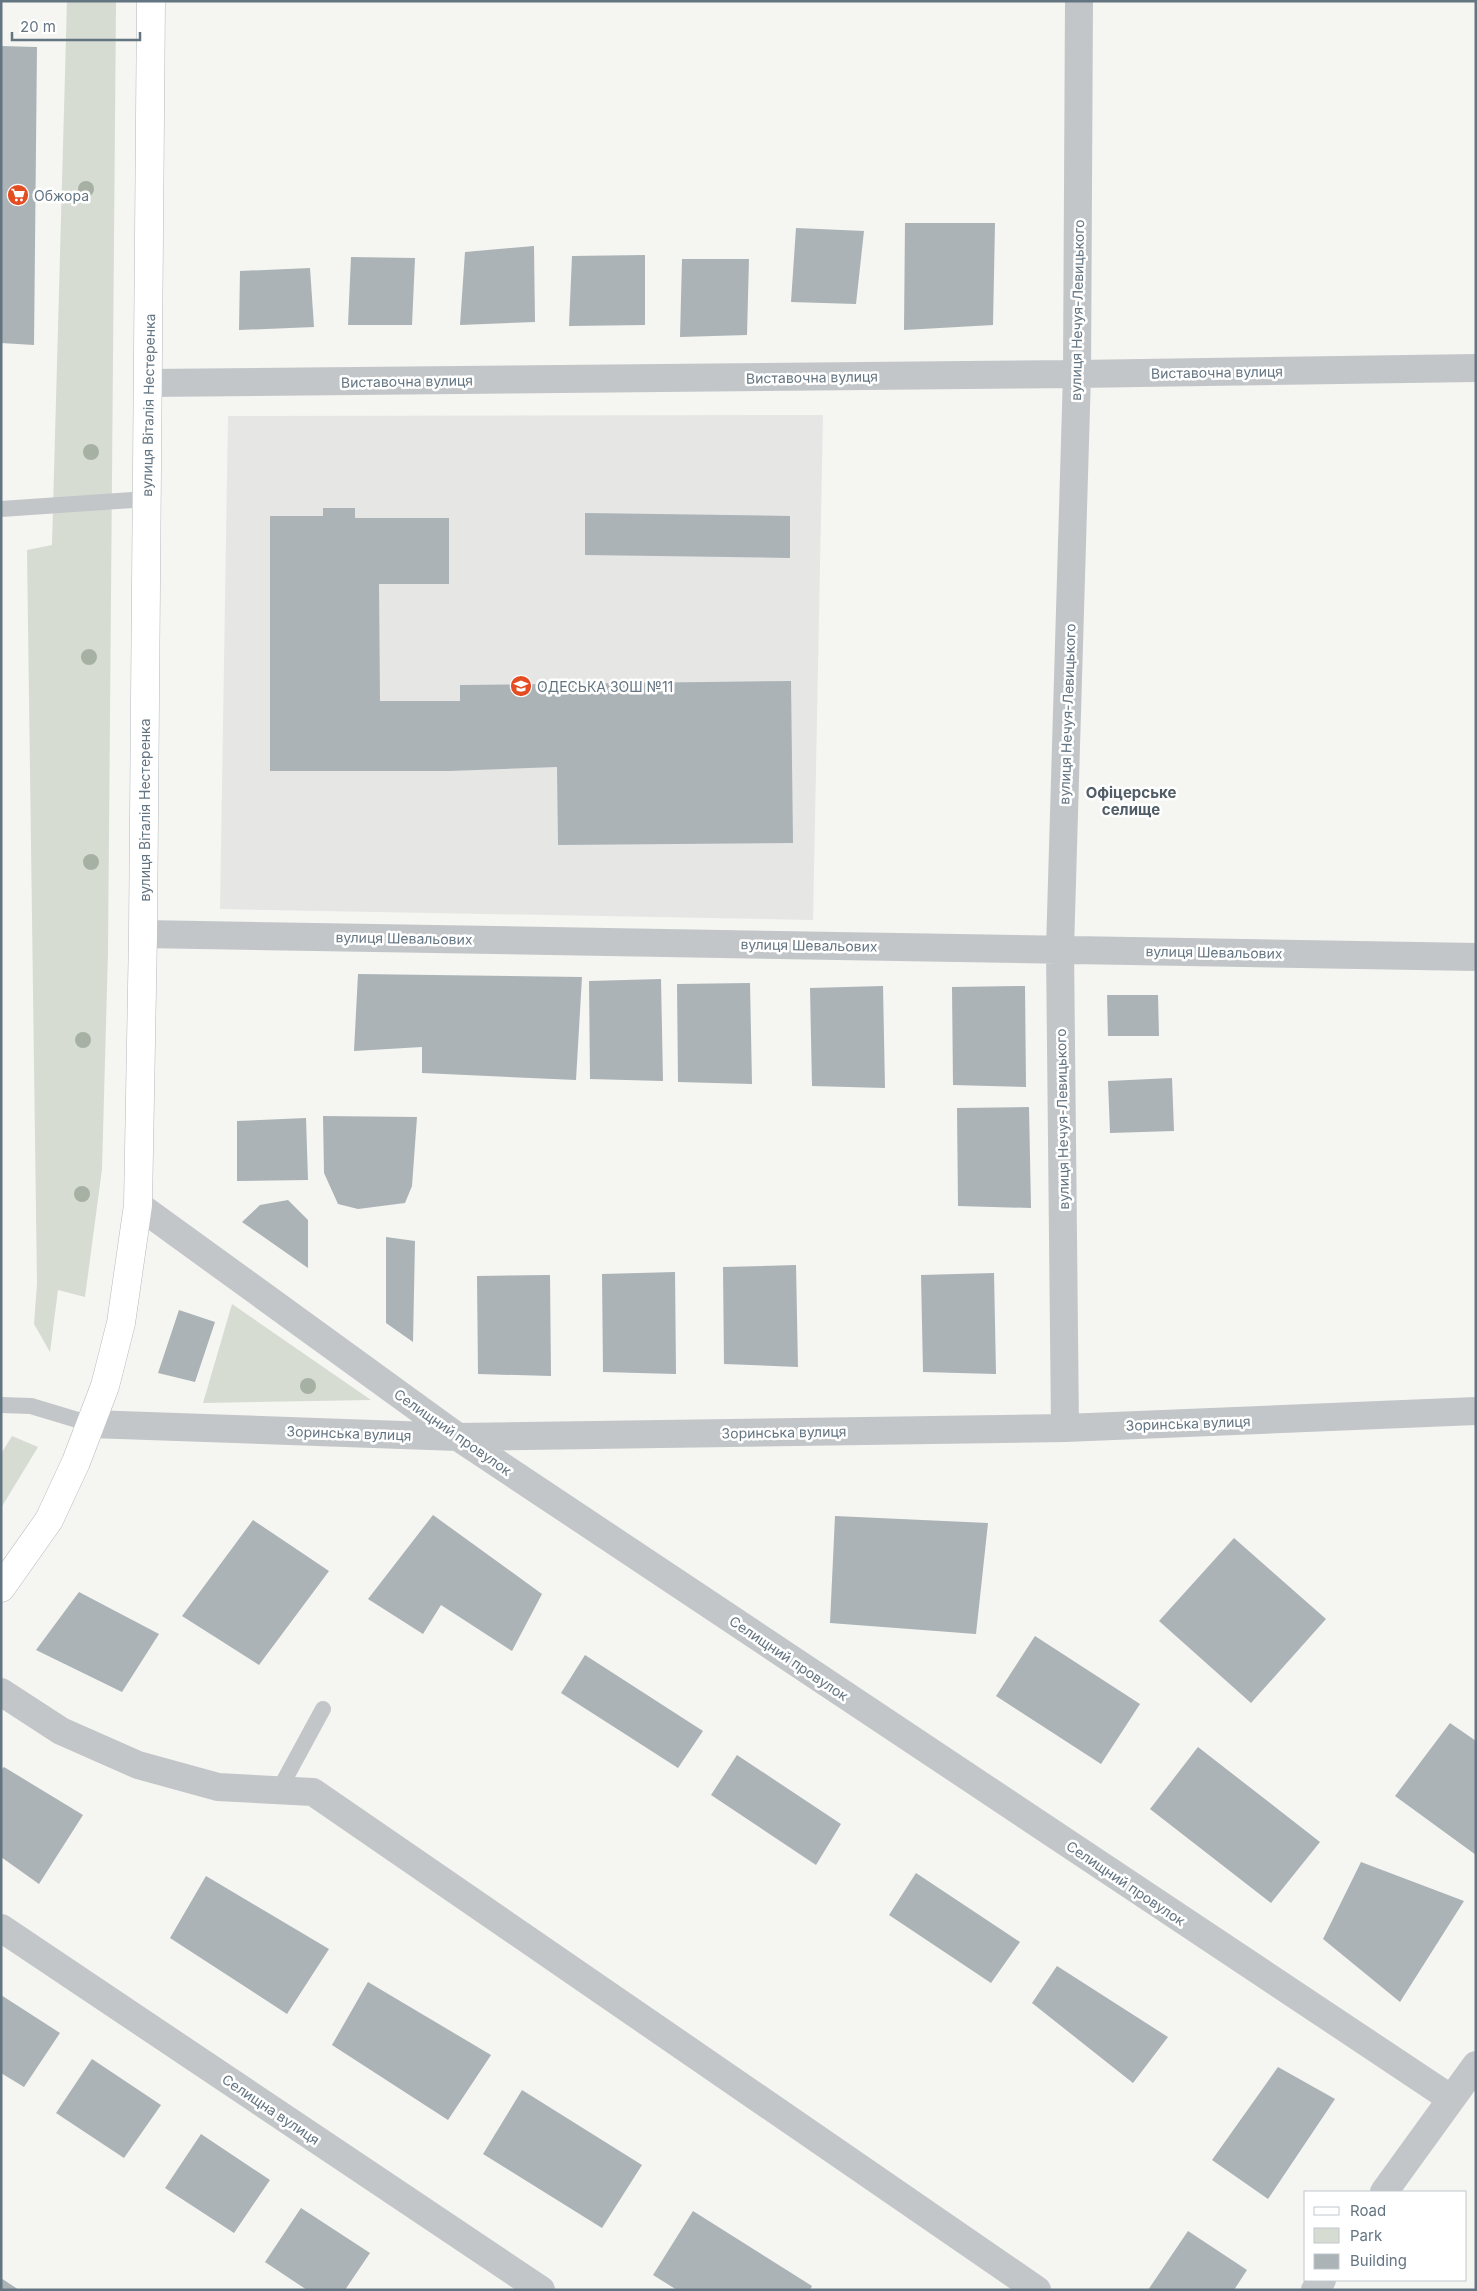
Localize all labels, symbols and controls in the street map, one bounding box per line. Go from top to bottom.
scale bar [12,10,140,42]
text: 20 m [20,17,56,36]
supermarket icon: Обжора [6,183,30,207]
place label: Обжора [34,187,89,204]
street label: вулиця Нечуя-Левицького [1067,219,1087,401]
street label: вулиця Віталія Нестеренка [138,313,158,497]
street label: Виставочна вулиця [1151,362,1283,382]
street label: Виставочна вулиця [746,367,878,387]
street label: Виставочна вулиця [341,371,473,391]
street label: вулиця Нечуя-Левицького [1055,623,1079,805]
school or university icon: ОДЕСЬКА ЗОШ №11 [509,674,533,698]
place label: ОДЕСЬКА ЗОШ №11 [537,678,673,695]
street label: вулиця Віталія Нестеренка [136,718,153,902]
district label: Офіцерське селище [1086,783,1176,819]
street label: вулиця Шевальових [335,928,473,948]
street label: вулиця Шевальових [740,935,878,955]
street label: вулиця Шевальових [1145,942,1283,962]
street label: вулиця Нечуя-Левицького [1052,1028,1072,1210]
street label: Селищний провулок [391,1385,515,1479]
street label: Зоринська вулиця [1125,1412,1251,1434]
street label: Зоринська вулиця [286,1422,412,1444]
street label: Зоринська вулиця [721,1422,847,1442]
street label: Селищний провулок [726,1612,852,1704]
street label: Селищний провулок [1063,1837,1189,1929]
street label: Селищна вулиця [219,2070,323,2148]
legend [1304,2191,1467,2281]
text: Road [1350,2201,1386,2220]
text: Park [1350,2226,1383,2245]
text: Building [1350,2251,1407,2270]

